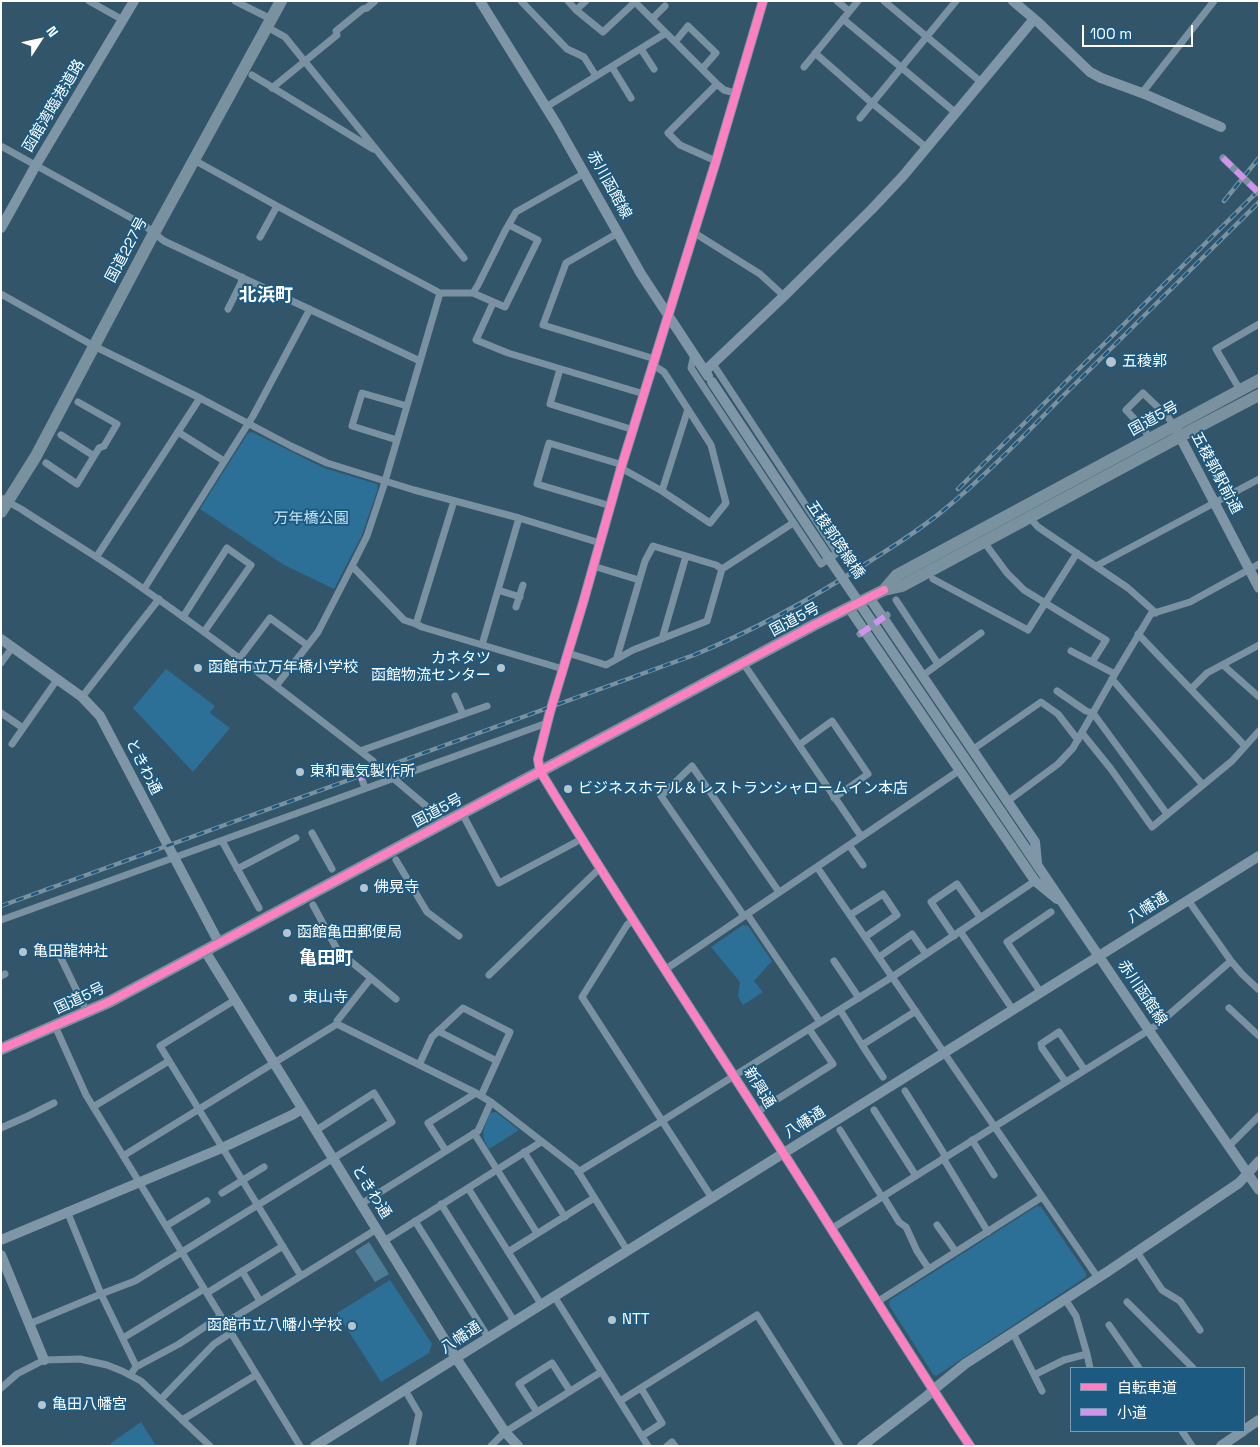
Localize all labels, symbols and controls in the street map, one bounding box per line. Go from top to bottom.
north arrow [15,15,65,65]
scale bar [1085,15,1196,47]
text: N [42,22,62,40]
text: 100 m [1090,24,1132,43]
street label: 函館湾臨港道路 [19,56,89,156]
street label: 赤川函館線 [583,148,635,222]
street label: 国道227号 [102,214,152,286]
district label: 北浜町 [239,285,293,307]
place label: 五稜郭 [1122,353,1167,371]
marker: 五稜郭 [1104,355,1118,369]
street label: 国道5号 [1126,398,1182,440]
street label: 五稜郭駅前通 [1187,429,1245,517]
street label: 五稜郭跨線橋 [802,498,868,582]
park label: 万年橋公園 [274,510,348,528]
street label: 国道5号 [767,599,823,641]
place label: カネタツ 函館物流センター [371,650,491,685]
place label: 函館市立万年橋小学校 [208,659,358,677]
marker: 函館市立万年橋小学校 [192,662,204,674]
marker: カネタツ 函館物流センター [495,662,507,674]
street label: ときわ通 [121,736,165,798]
place label: 東和電気製作所 [310,763,415,781]
marker: 東和電気製作所 [294,766,306,778]
place label: ビジネスホテル＆レストランシャロームイン本店 [578,780,908,798]
marker: ビジネスホテル＆レストランシャロームイン本店 [562,783,574,795]
street label: 国道5号 [410,790,466,832]
place label: 佛晃寺 [374,879,419,897]
marker: 佛晃寺 [358,882,370,894]
street label: 八幡通 [1124,888,1172,928]
place label: 函館亀田郵便局 [297,924,402,942]
marker: 函館亀田郵便局 [281,927,293,939]
place label: 亀田龍神社 [33,943,108,961]
marker: 亀田龍神社 [17,946,29,958]
district label: 亀田町 [299,948,353,970]
street label: 赤川函館線 [1114,957,1170,1029]
street label: 国道5号 [52,979,108,1019]
place label: 東山寺 [303,989,348,1007]
marker: 東山寺 [287,992,299,1004]
street label: 新興通 [739,1064,779,1112]
street label: 八幡通 [781,1103,829,1143]
street label: ときわ通 [347,1162,395,1222]
place label: NTT [622,1311,650,1329]
marker: NTT [606,1314,618,1326]
place label: 函館市立八幡小学校 [207,1317,342,1335]
street label: 八幡通 [437,1318,485,1358]
marker: 函館市立八幡小学校 [346,1320,358,1332]
legend [1070,1367,1245,1432]
text: 自転車道 [1117,1378,1177,1397]
place label: 亀田八幡宮 [52,1396,127,1414]
marker: 亀田八幡宮 [36,1399,48,1411]
text: 小道 [1117,1403,1147,1422]

